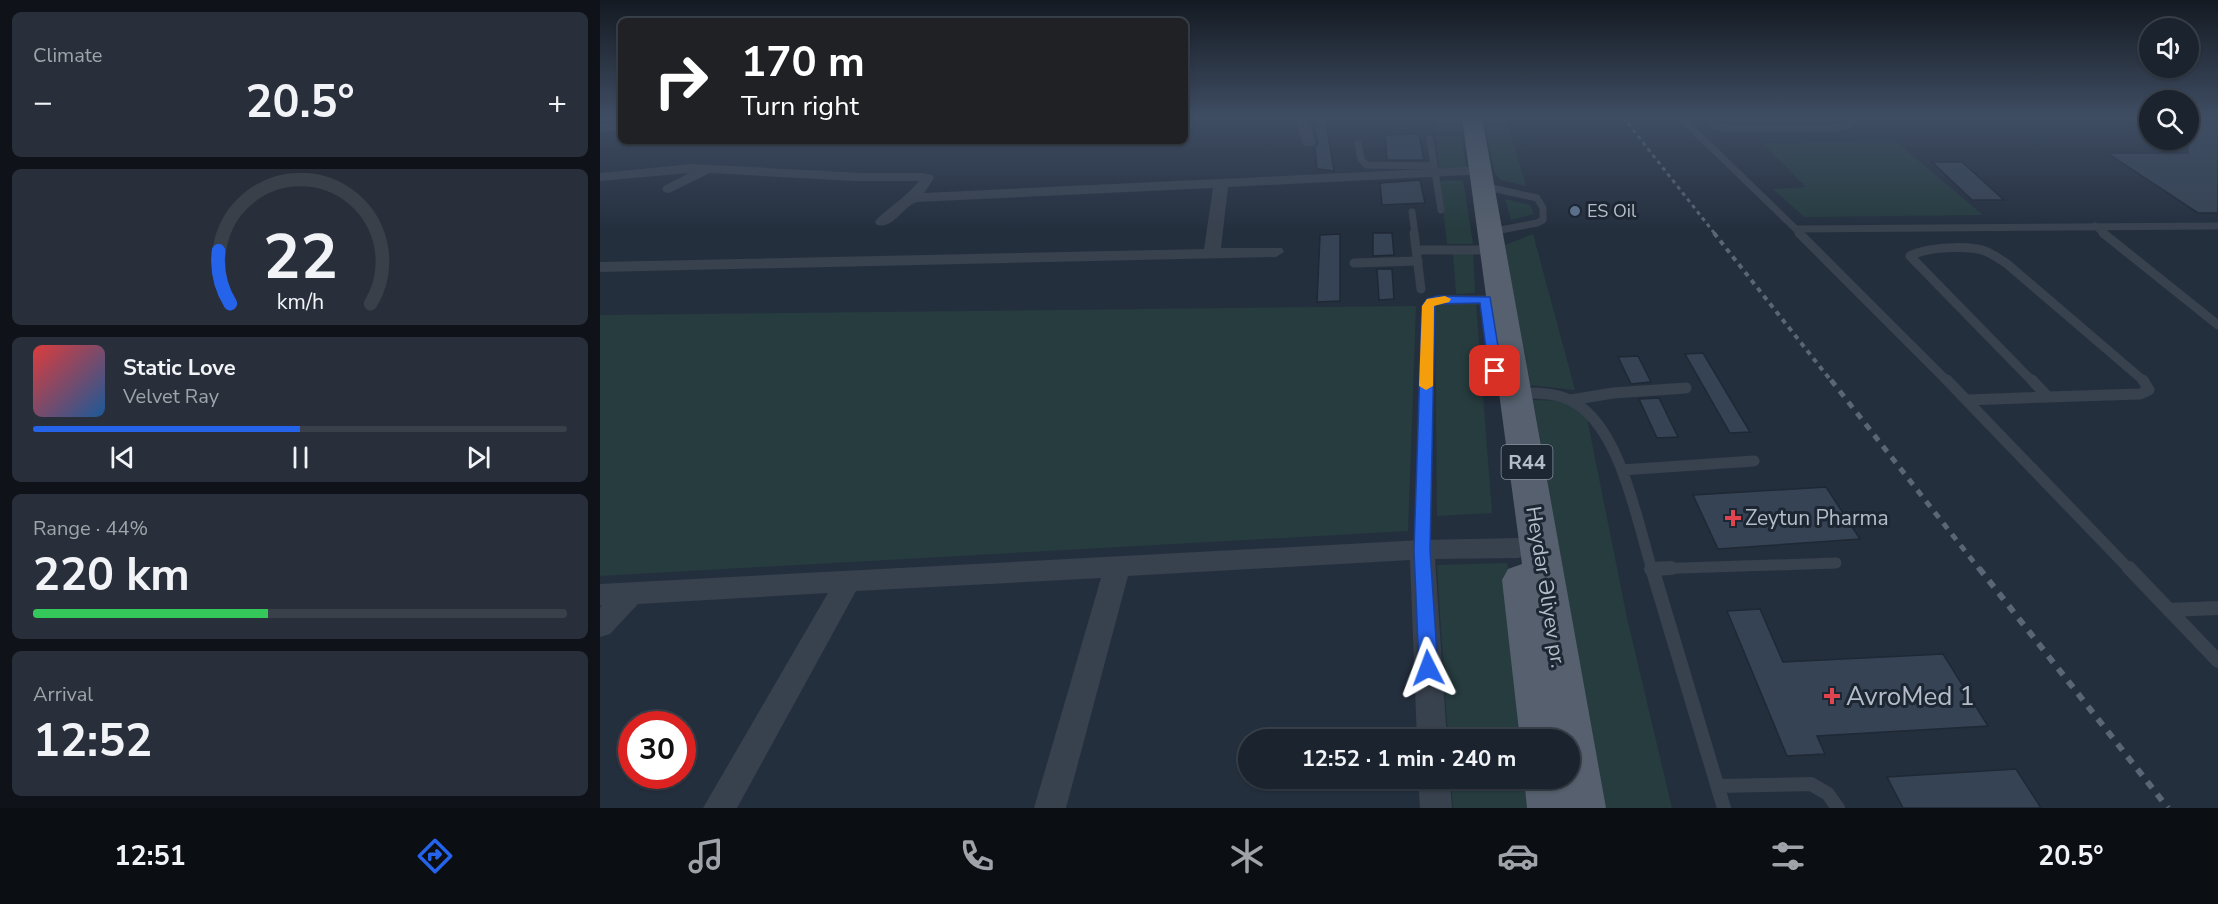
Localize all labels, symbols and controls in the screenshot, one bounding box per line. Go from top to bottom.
map controls [2139,18,2199,150]
button: sound [2139,18,2199,78]
text: 170 m [741,34,865,91]
text: Climate [33,42,102,69]
icon: right [642,42,720,120]
text: 20.5° [245,72,355,133]
text: − [33,80,53,125]
text: + [547,80,567,125]
text: Turn right [741,88,859,125]
button: search [2139,90,2199,150]
place label: ES Oil [1587,199,1637,223]
marker: ES Oil [1568,204,1582,218]
text: 22 [263,215,337,300]
text: km/h [276,287,324,317]
pin [1469,345,1520,396]
text: Static Love [123,353,236,383]
icon: arrive [1478,354,1511,387]
text: Velvet Ray [123,383,219,410]
icon: previous [106,441,139,474]
icon: pause [284,441,317,474]
icon: next [462,441,495,474]
road number: R44 [1502,445,1552,479]
street label: Heydər Əliyev pr. [1519,504,1573,670]
place label: Zeytun Pharma [1745,504,1889,532]
marker: Zeytun Pharma [1726,511,1740,525]
text: Range · 44% [33,515,148,542]
text: 220 km [33,545,190,606]
position arrow [1396,636,1460,700]
place label: AvroMed 1 [1846,679,1975,714]
text: Arrival [33,681,93,708]
marker: AvroMed 1 [1823,687,1841,705]
text: 12:52 [33,711,152,772]
speed limit sign: 30 [618,711,696,789]
text: 12:52 · 1 min · 240 m [1302,744,1516,774]
icon: directions [414,835,456,877]
icon: music [685,835,727,877]
icon: phone [956,835,998,877]
icon: climate [1226,835,1268,877]
icon: car [1497,835,1539,877]
icon: filters [1767,835,1809,877]
text: 12:51 [114,838,186,875]
text: 20.5° [2038,838,2104,875]

